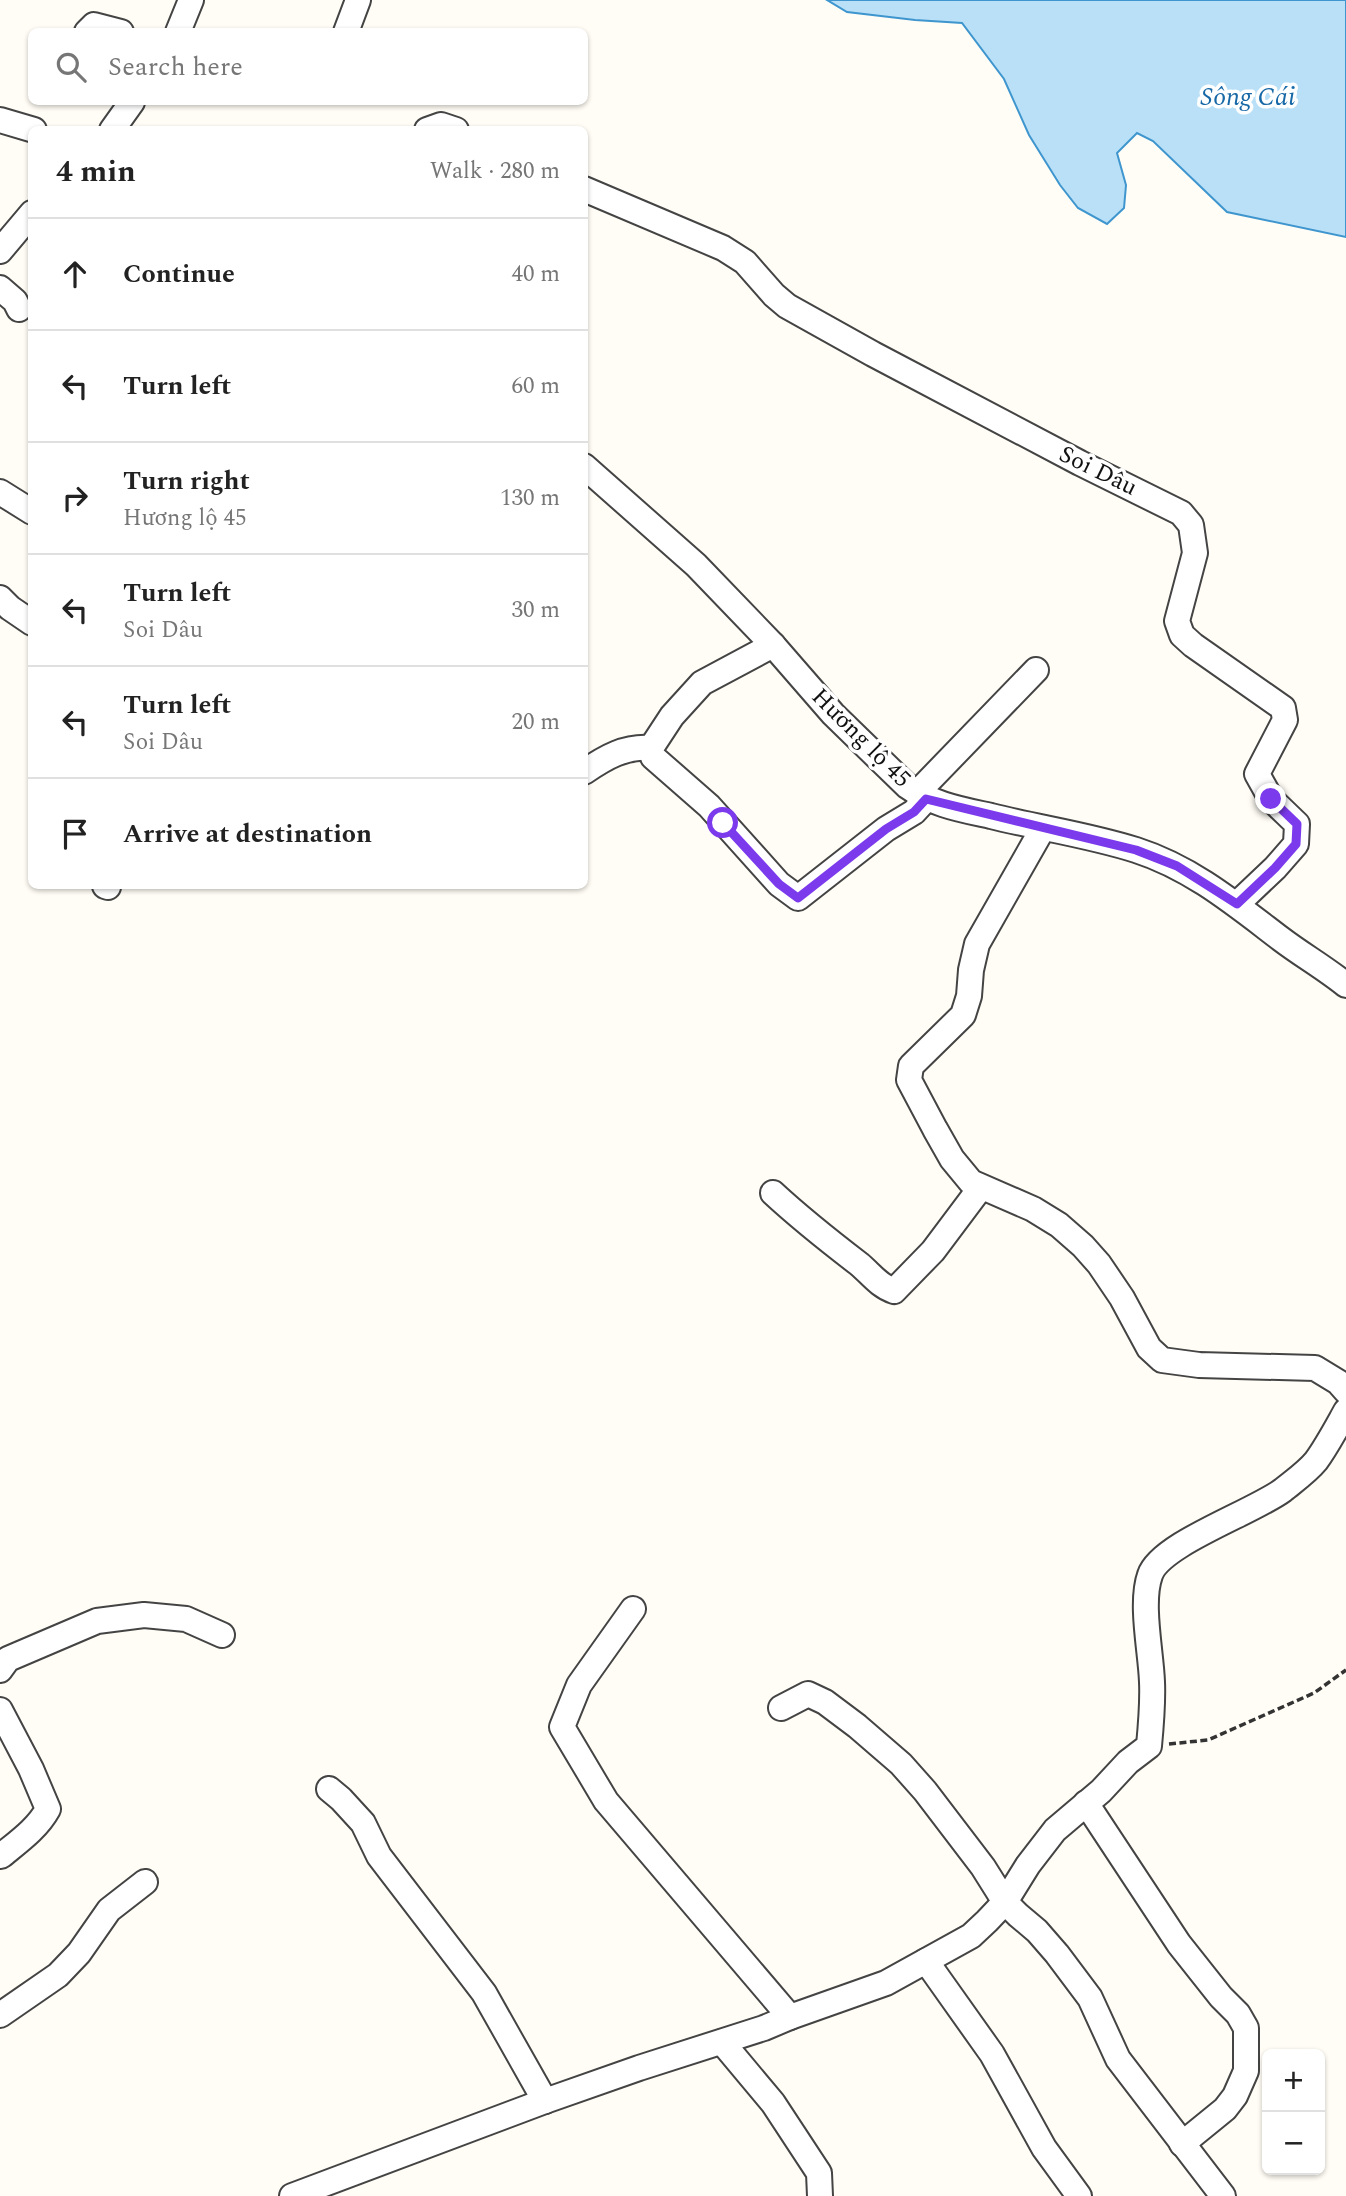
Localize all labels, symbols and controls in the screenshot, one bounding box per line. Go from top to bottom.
search box [28,28,588,105]
text: Search here [108,47,243,87]
icon: search [52,48,90,86]
water label: Sông Cái [1201,77,1295,117]
text: 4 min [56,149,136,195]
text: Walk · 280 m [430,154,560,189]
text: Continue [123,254,235,294]
icon: ahead [56,255,94,293]
text: 40 m [511,257,560,292]
text: Turn left [123,366,231,406]
icon: left [56,367,94,405]
text: 60 m [511,369,560,404]
street label: Soi Dâu [1053,437,1143,505]
text: Turn right [123,461,250,501]
icon: right [56,479,94,517]
text: 130 m [500,481,560,516]
text: Hương lộ 45 [123,501,246,536]
text: Turn left [123,573,231,613]
icon: left [56,591,94,629]
text: 30 m [511,593,560,628]
text: Soi Dâu [123,613,203,648]
street label: Hương lộ 45 [803,680,919,796]
text: Turn left [123,685,231,725]
icon: left [56,703,94,741]
text: 20 m [511,705,560,740]
text: Soi Dâu [123,725,203,760]
route end [1255,783,1286,814]
route start [707,807,738,838]
text: Arrive at destination [123,814,372,854]
icon: arrive [56,815,94,853]
map controls [1262,2049,1325,2175]
button: + [1262,2049,1325,2112]
button: − [1262,2112,1325,2175]

